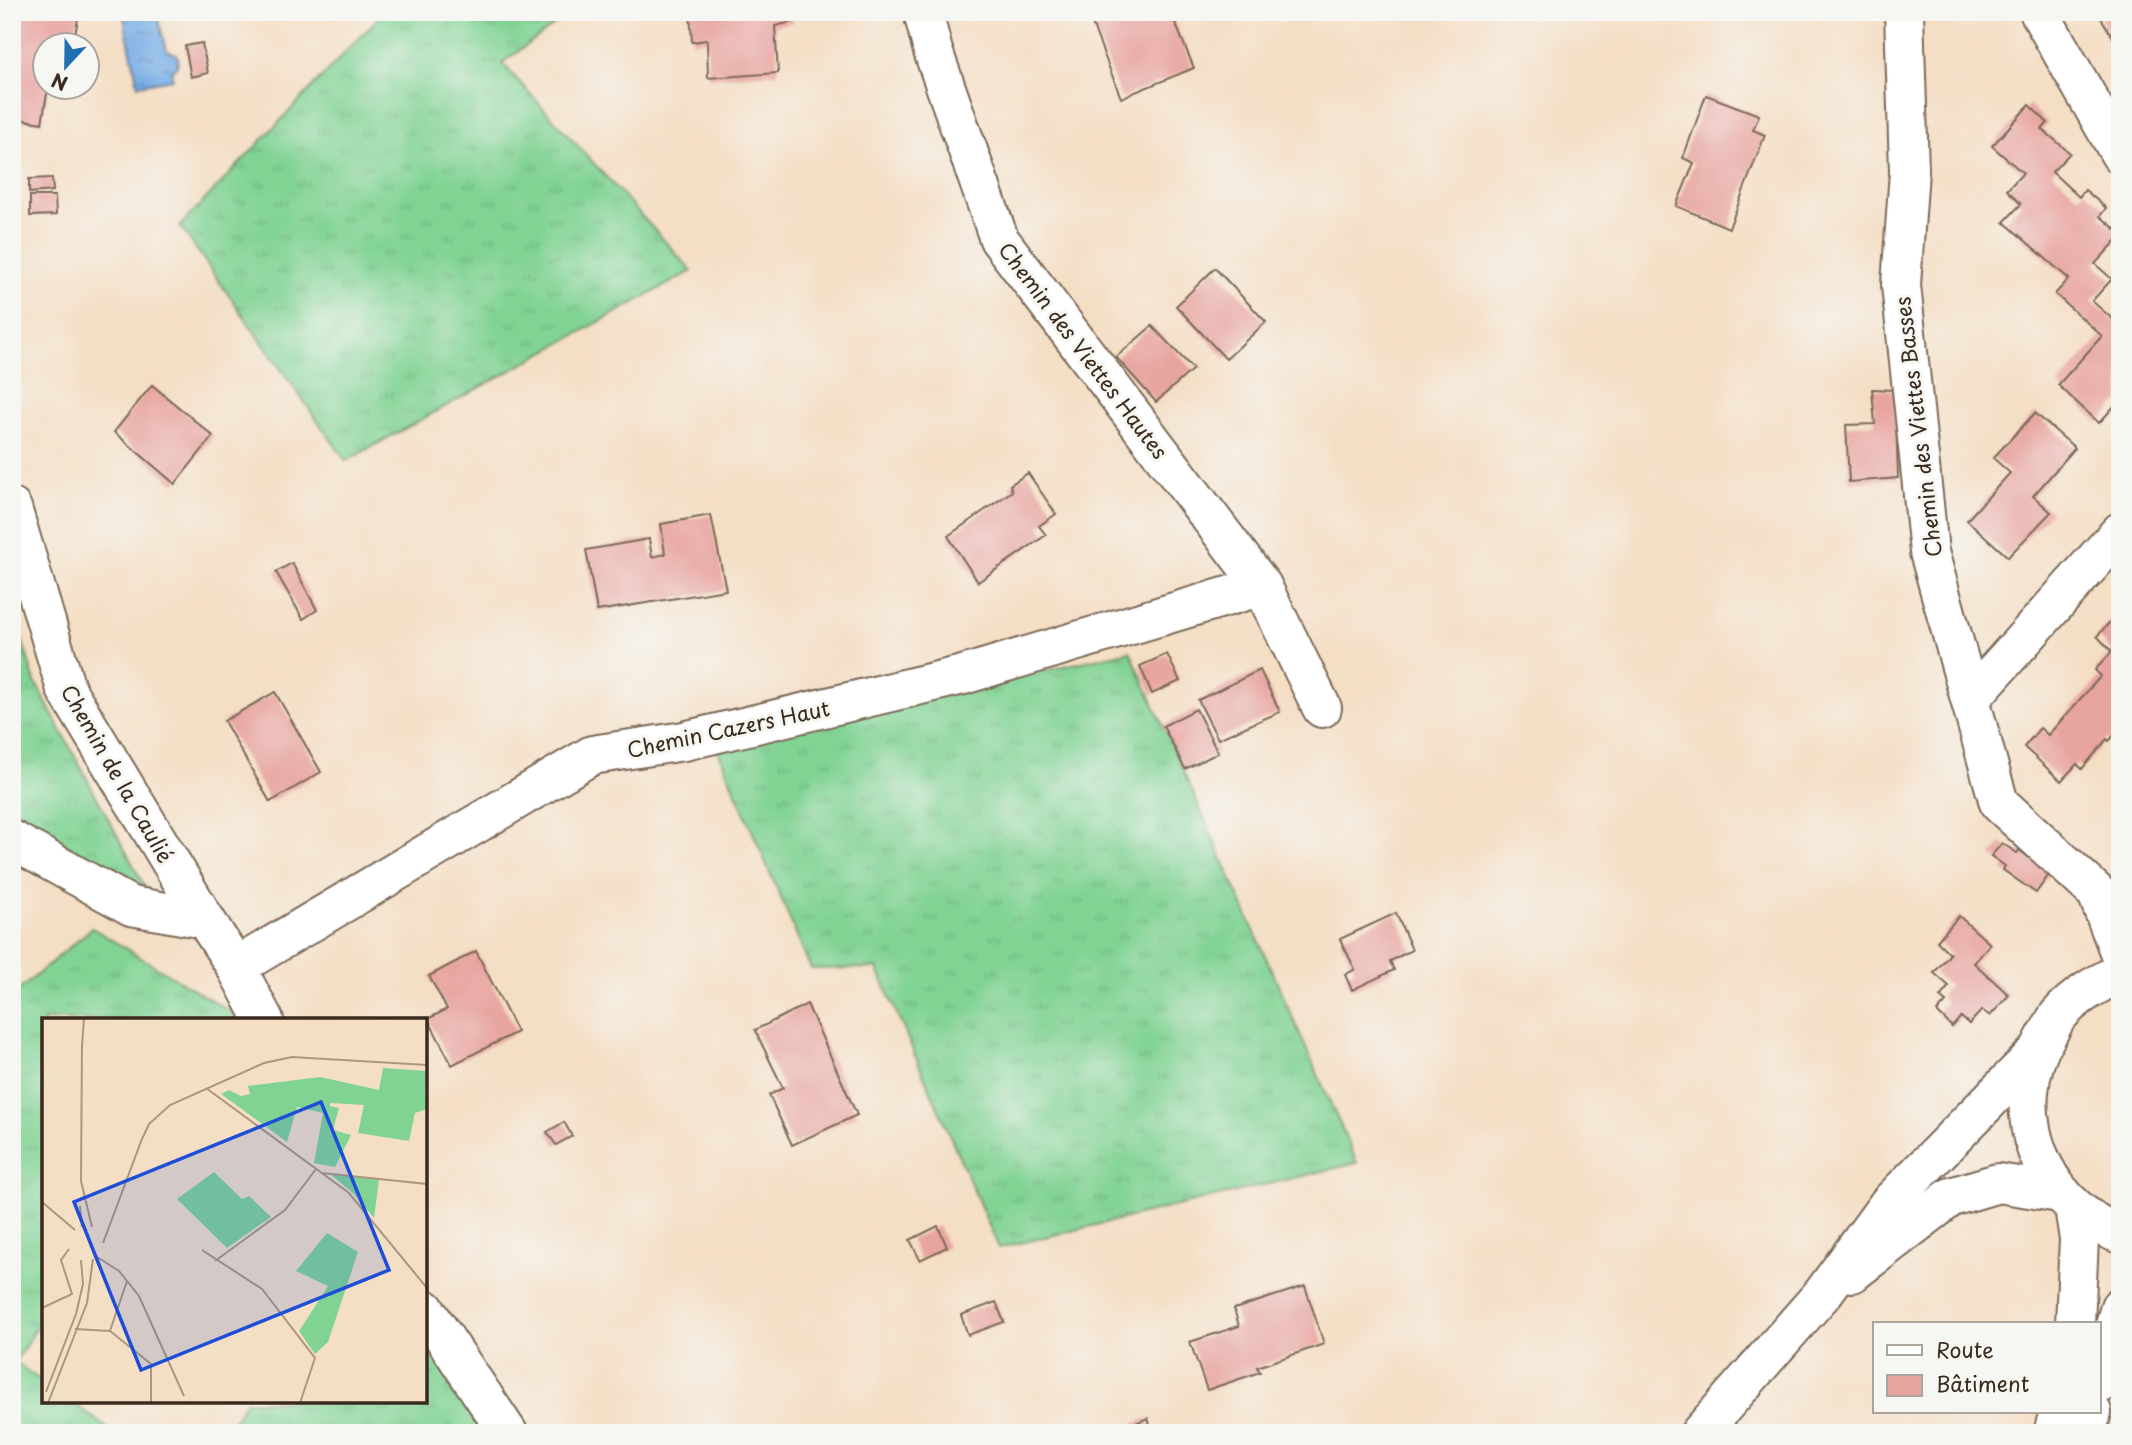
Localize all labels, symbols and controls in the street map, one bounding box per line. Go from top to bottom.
north arrow [32,32,102,102]
text: N [47,67,71,98]
street label: Chemin des Viettes Hautes [992,235,1176,465]
street label: Chemin des Viettes Basses [1885,295,1949,559]
street label: Chemin de la Caulié [54,678,182,868]
street label: Chemin Cazers Haut [624,691,832,765]
inset map [42,1018,427,1403]
legend [1873,1322,2100,1414]
text: Route [1936,1333,1994,1365]
text: Bâtiment [1936,1367,2029,1399]

